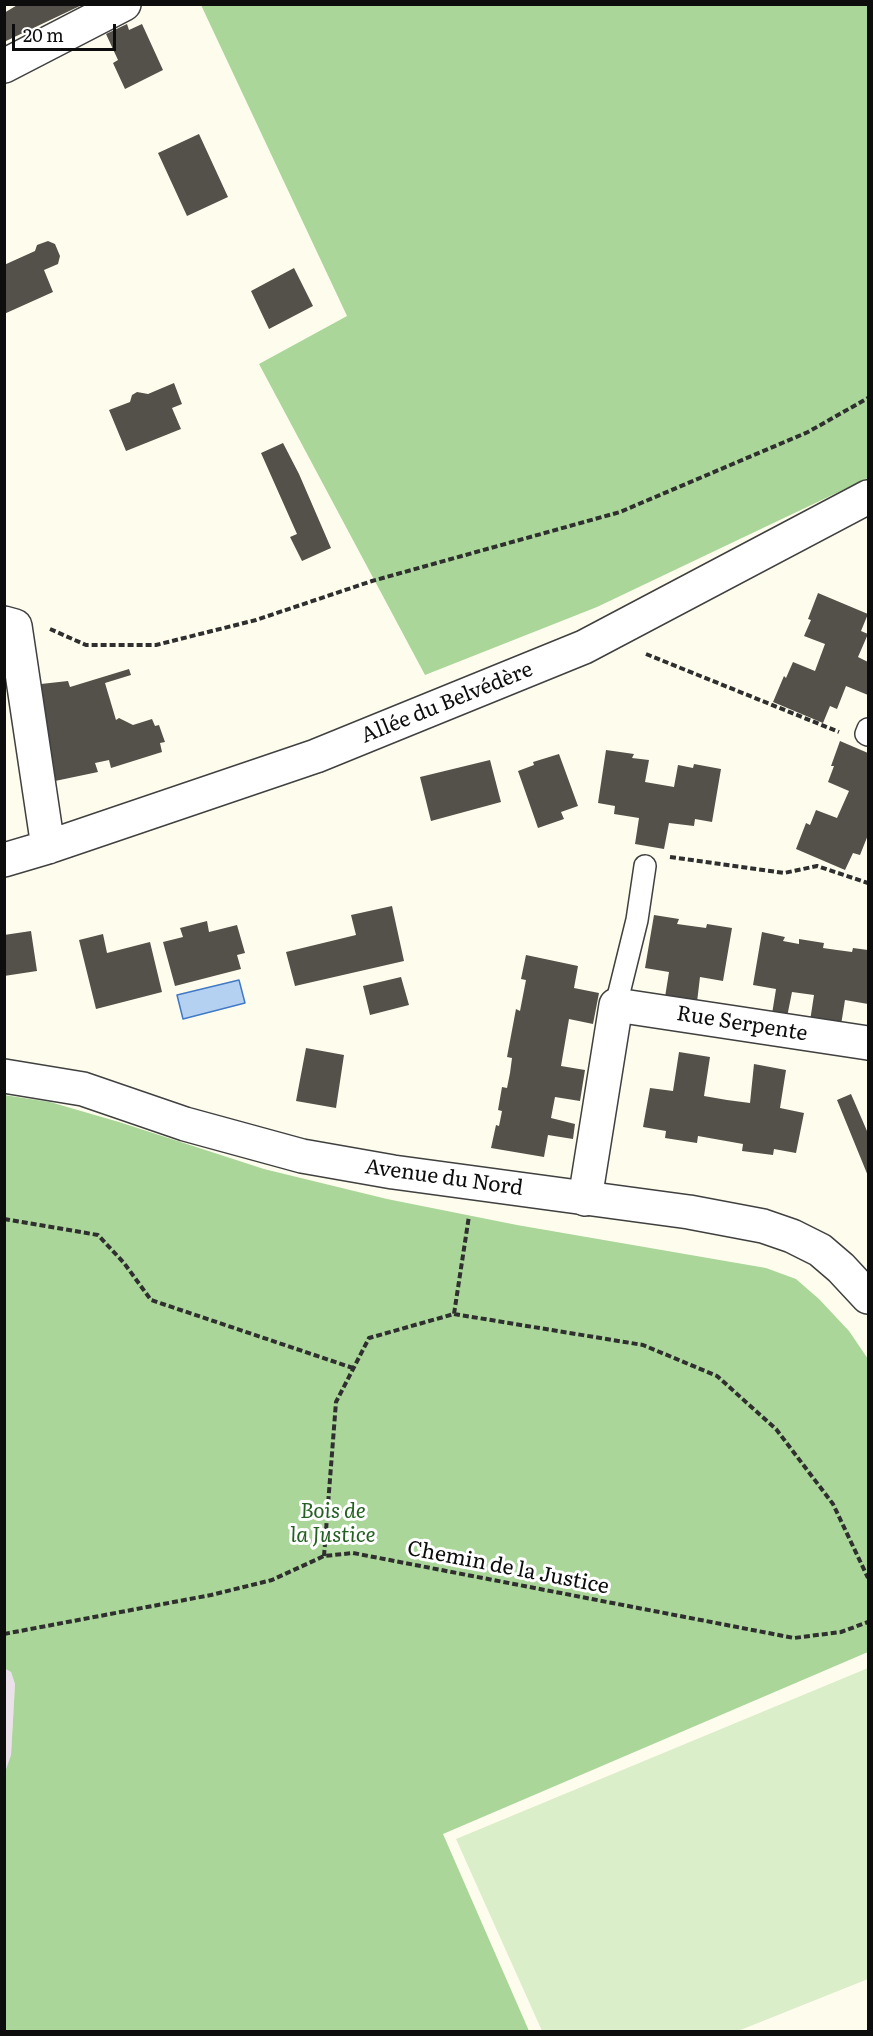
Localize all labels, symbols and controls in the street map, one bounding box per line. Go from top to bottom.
scale bar [15,12,118,50]
text: 20 m [23,21,64,48]
street label: Allée du Belvédère [357,657,537,749]
street label: Rue Serpente [675,1001,809,1047]
street label: Avenue du Nord [363,1154,525,1202]
park label: Bois de la Justice [290,1499,376,1549]
street label: Chemin de la Justice [405,1536,611,1600]

